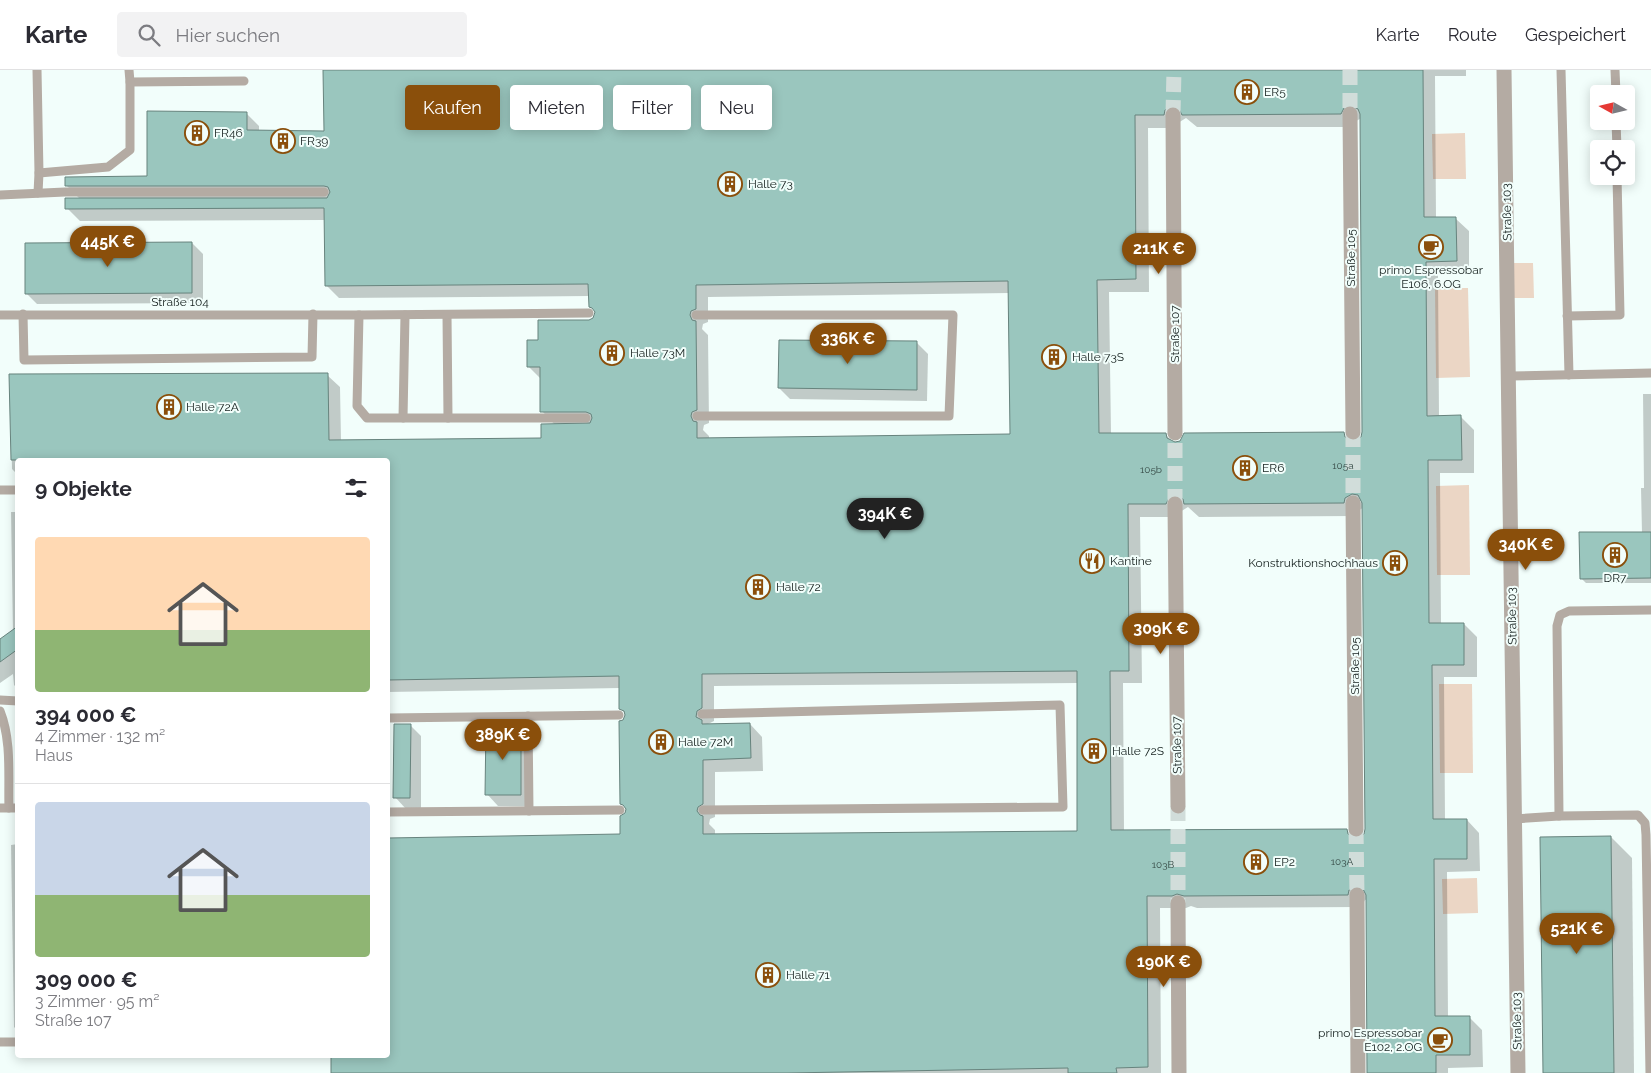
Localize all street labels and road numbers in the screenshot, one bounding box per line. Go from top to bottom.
street label: Straße 103 [1499,183,1515,241]
street label: Straße 105 [1344,229,1358,287]
street label: Straße 104 [151,295,209,309]
street label: Straße 107 [1168,305,1182,363]
street label: Straße 103 [1504,587,1520,645]
street label: Straße 105 [1348,637,1362,695]
street label: Straße 107 [1169,716,1185,774]
street label: Straße 103 [1509,992,1525,1050]

